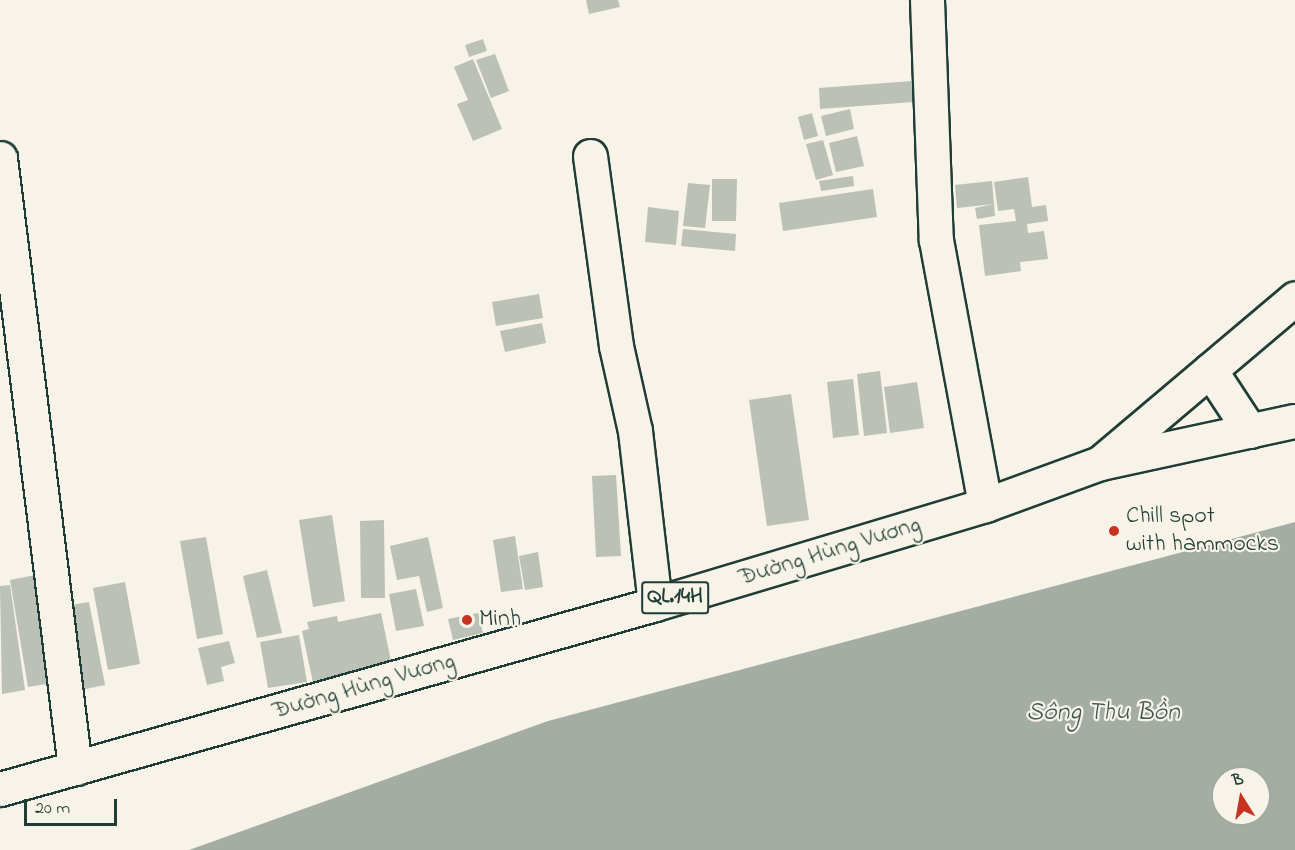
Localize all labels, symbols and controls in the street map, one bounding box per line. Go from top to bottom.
place label: Chill spot with hammocks [1126,503,1279,559]
street label: Đường Hùng Vương [736,511,924,593]
marker: Chill spot with hammocks [1107,524,1121,538]
road number: QL.14H [640,579,710,617]
place label: Minh [479,606,521,634]
marker: Minh [460,613,474,627]
street label: Đường Hùng Vương [269,647,459,727]
water label: Sông Thu Bồn [1026,698,1180,730]
north arrow [1211,766,1271,826]
text: B [1230,767,1246,793]
scale bar [27,787,120,825]
text: 20 m [35,796,70,822]

